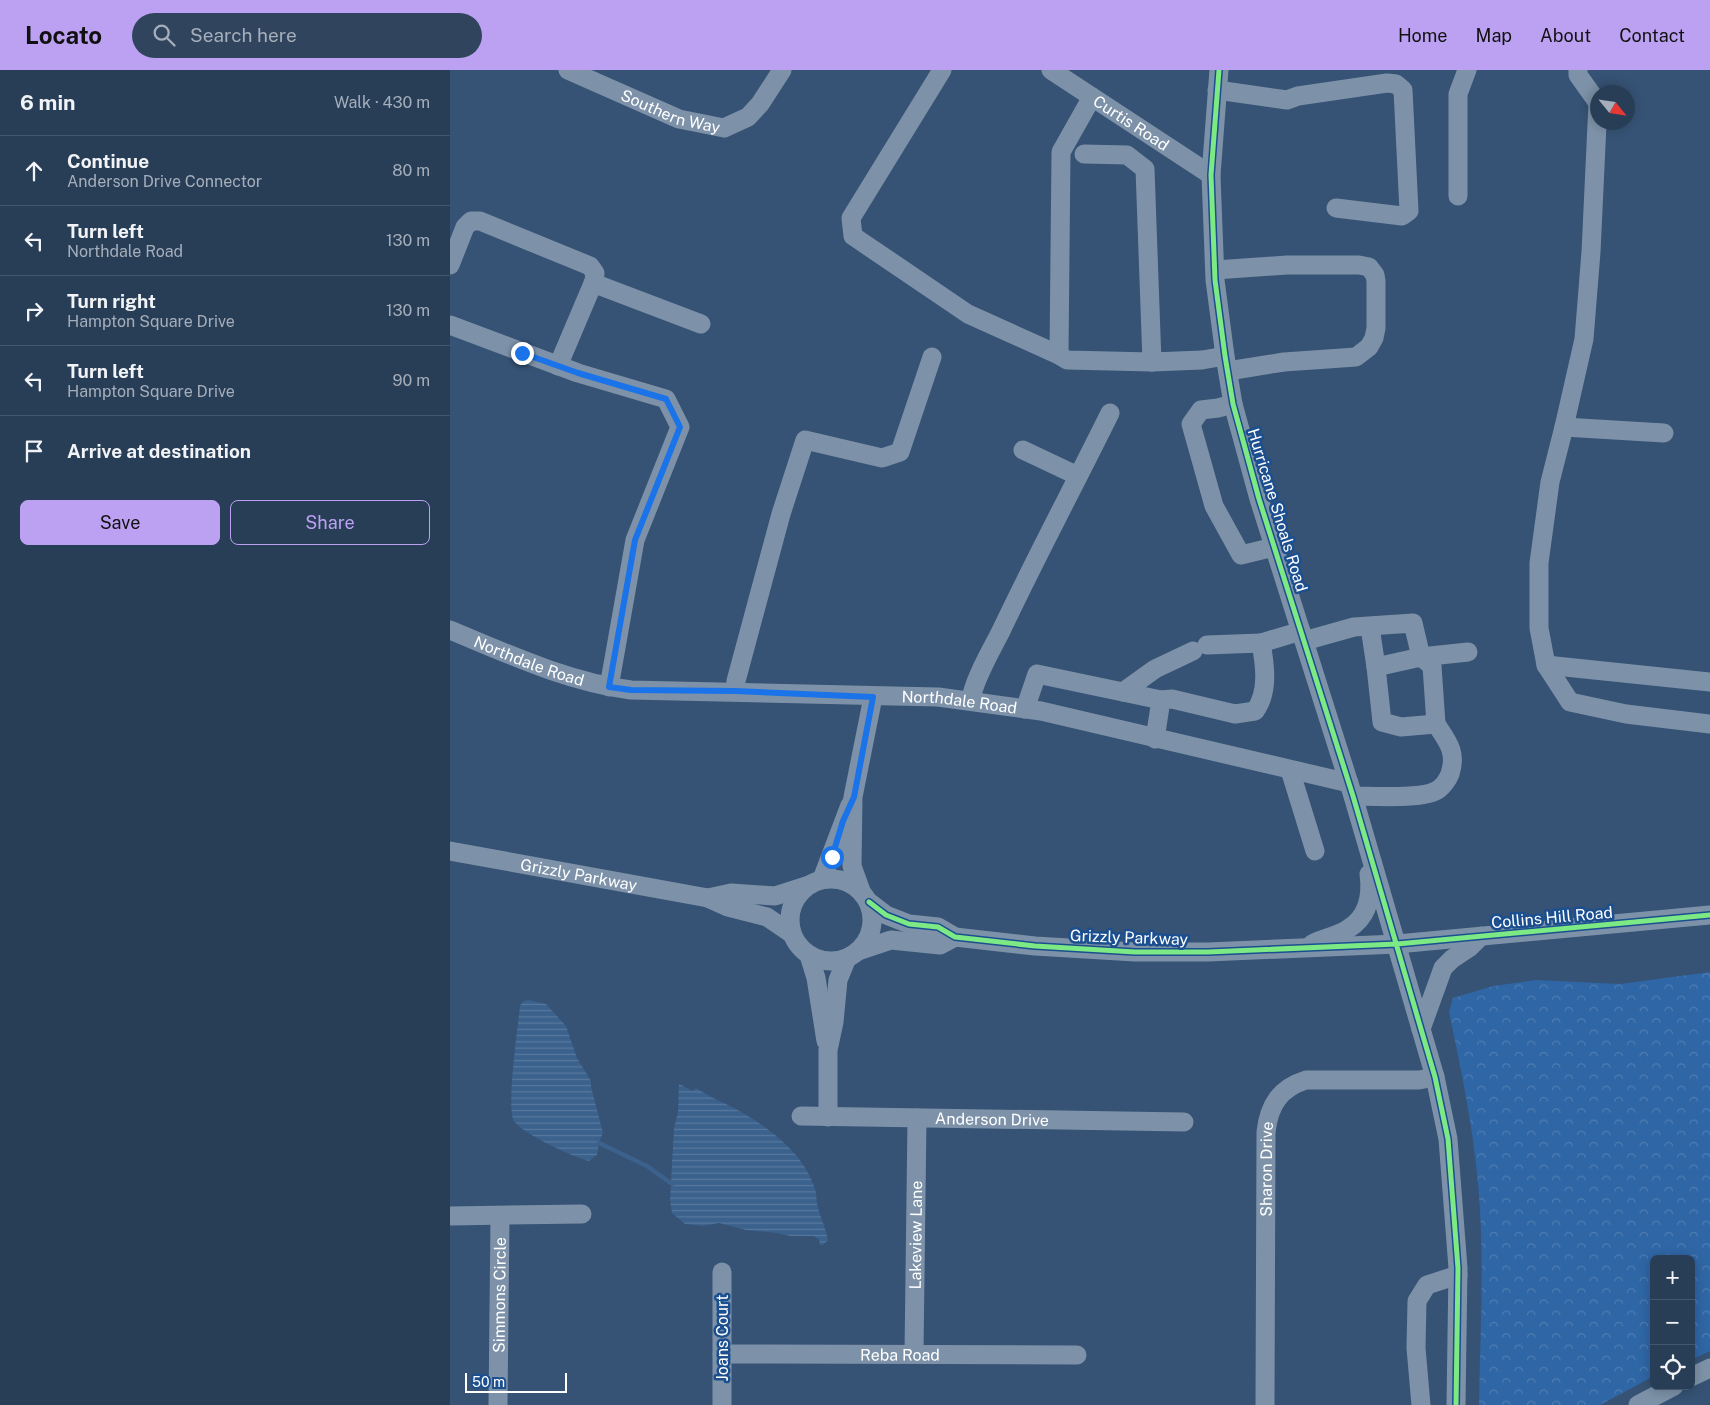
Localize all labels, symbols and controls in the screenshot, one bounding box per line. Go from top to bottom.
search box [132,13,482,58]
text: Locato [25,21,102,49]
icon: search [150,21,178,49]
text: Search here [190,24,297,46]
text: Home [1398,25,1448,46]
text: Map [1476,25,1512,46]
text: About [1540,25,1591,46]
text: Contact [1619,25,1685,46]
north arrow [1590,85,1635,130]
street label: Southern Way [618,86,722,137]
text: 6 min [20,90,76,115]
street label: Curtis Road [1090,91,1172,155]
text: Walk · 430 m [334,93,430,112]
text: Continue [67,150,149,172]
icon: ahead [20,157,48,185]
text: 80 m [392,161,430,180]
text: Anderson Drive Connector [67,172,262,191]
text: Turn left [67,220,144,242]
icon: left [20,227,48,255]
text: 130 m [386,231,430,250]
text: Northdale Road [67,242,183,261]
text: Turn right [67,290,156,312]
icon: right [20,297,48,325]
text: 130 m [386,301,430,320]
text: Hampton Square Drive [67,312,235,331]
route end [511,342,534,365]
text: Turn left [67,360,144,382]
icon: left [20,367,48,395]
text: 90 m [393,371,430,390]
text: Hampton Square Drive [67,382,235,401]
street label: Hurricane Shoals Road [1244,426,1311,594]
icon: arrive [20,437,48,465]
text: Arrive at destination [67,440,251,462]
button: Save [20,500,220,545]
button: Share [230,500,430,545]
street label: Northdale Road [471,632,586,690]
street label: Northdale Road [901,687,1018,718]
route start [821,846,844,869]
street label: Grizzly Parkway [519,855,639,895]
street label: Collins Hill Road [1490,903,1614,932]
street label: Grizzly Parkway [1070,926,1189,949]
street label: Anderson Drive [935,1109,1049,1130]
street label: Sharon Drive [1257,1120,1277,1217]
street label: Lakeview Lane [906,1180,926,1290]
street label: Simmons Circle [490,1237,510,1353]
map controls [1650,1255,1695,1390]
button: + [1650,1255,1695,1300]
street label: Joans Court [713,1295,732,1381]
button: − [1650,1300,1695,1345]
street label: Reba Road [860,1345,940,1365]
button: locate [1650,1345,1695,1390]
scale bar [465,1370,568,1393]
text: 50 m [472,1374,505,1390]

